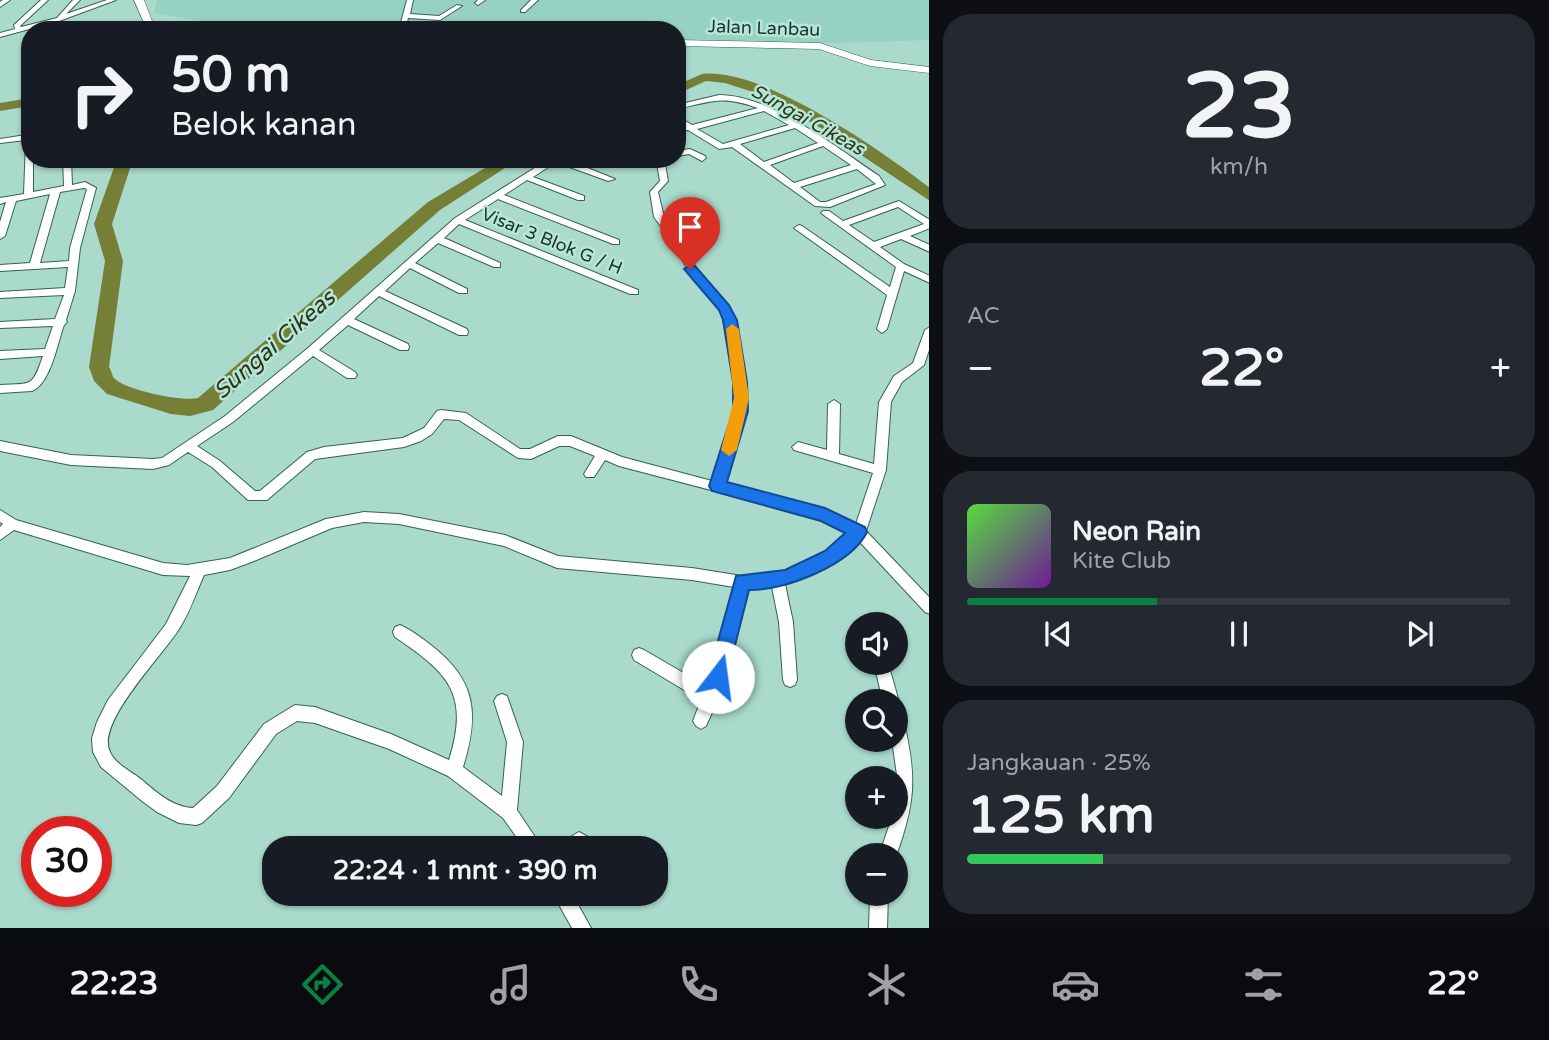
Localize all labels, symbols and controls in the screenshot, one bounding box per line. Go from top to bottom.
street label: Jalan Lanbau [707,15,821,41]
text: 50 m [171,46,290,105]
icon: right [56,49,147,140]
text: 23 [1182,52,1296,162]
water label: Sungai Cikeas [747,80,869,161]
text: Belok kanan [171,106,356,144]
text: km/h [1210,153,1268,181]
pin [660,197,720,269]
street label: Visar 3 Blok G / H [478,203,626,279]
icon: arrive [671,208,709,246]
water label: Sungai Cikeas [208,283,343,405]
text: AC [967,302,1000,330]
text: 22° [1199,337,1284,400]
text: − [967,346,994,392]
text: + [1490,346,1511,392]
text: Neon Rain [1072,516,1201,547]
text: Kite Club [1072,547,1171,575]
map controls [845,612,908,906]
button: sound [845,612,908,675]
icon: previous [1039,615,1077,653]
icon: pause [1220,615,1258,653]
icon: next [1401,615,1439,653]
position arrow [681,640,755,714]
button: search [845,689,908,752]
text: Jangkauan · 25% [967,749,1151,777]
button: + [845,766,908,829]
text: 125 km [967,784,1155,847]
speed limit sign: 30 [21,816,112,907]
button: − [845,843,908,906]
text: 22:24 · 1 mnt · 390 m [333,855,597,886]
icon: directions [298,960,347,1009]
icon: music [486,960,535,1009]
icon: phone [674,960,723,1009]
icon: climate [862,960,911,1009]
icon: car [1051,960,1100,1009]
icon: filters [1239,960,1288,1009]
text: 22:23 [70,965,158,1003]
text: 22° [1427,965,1479,1003]

